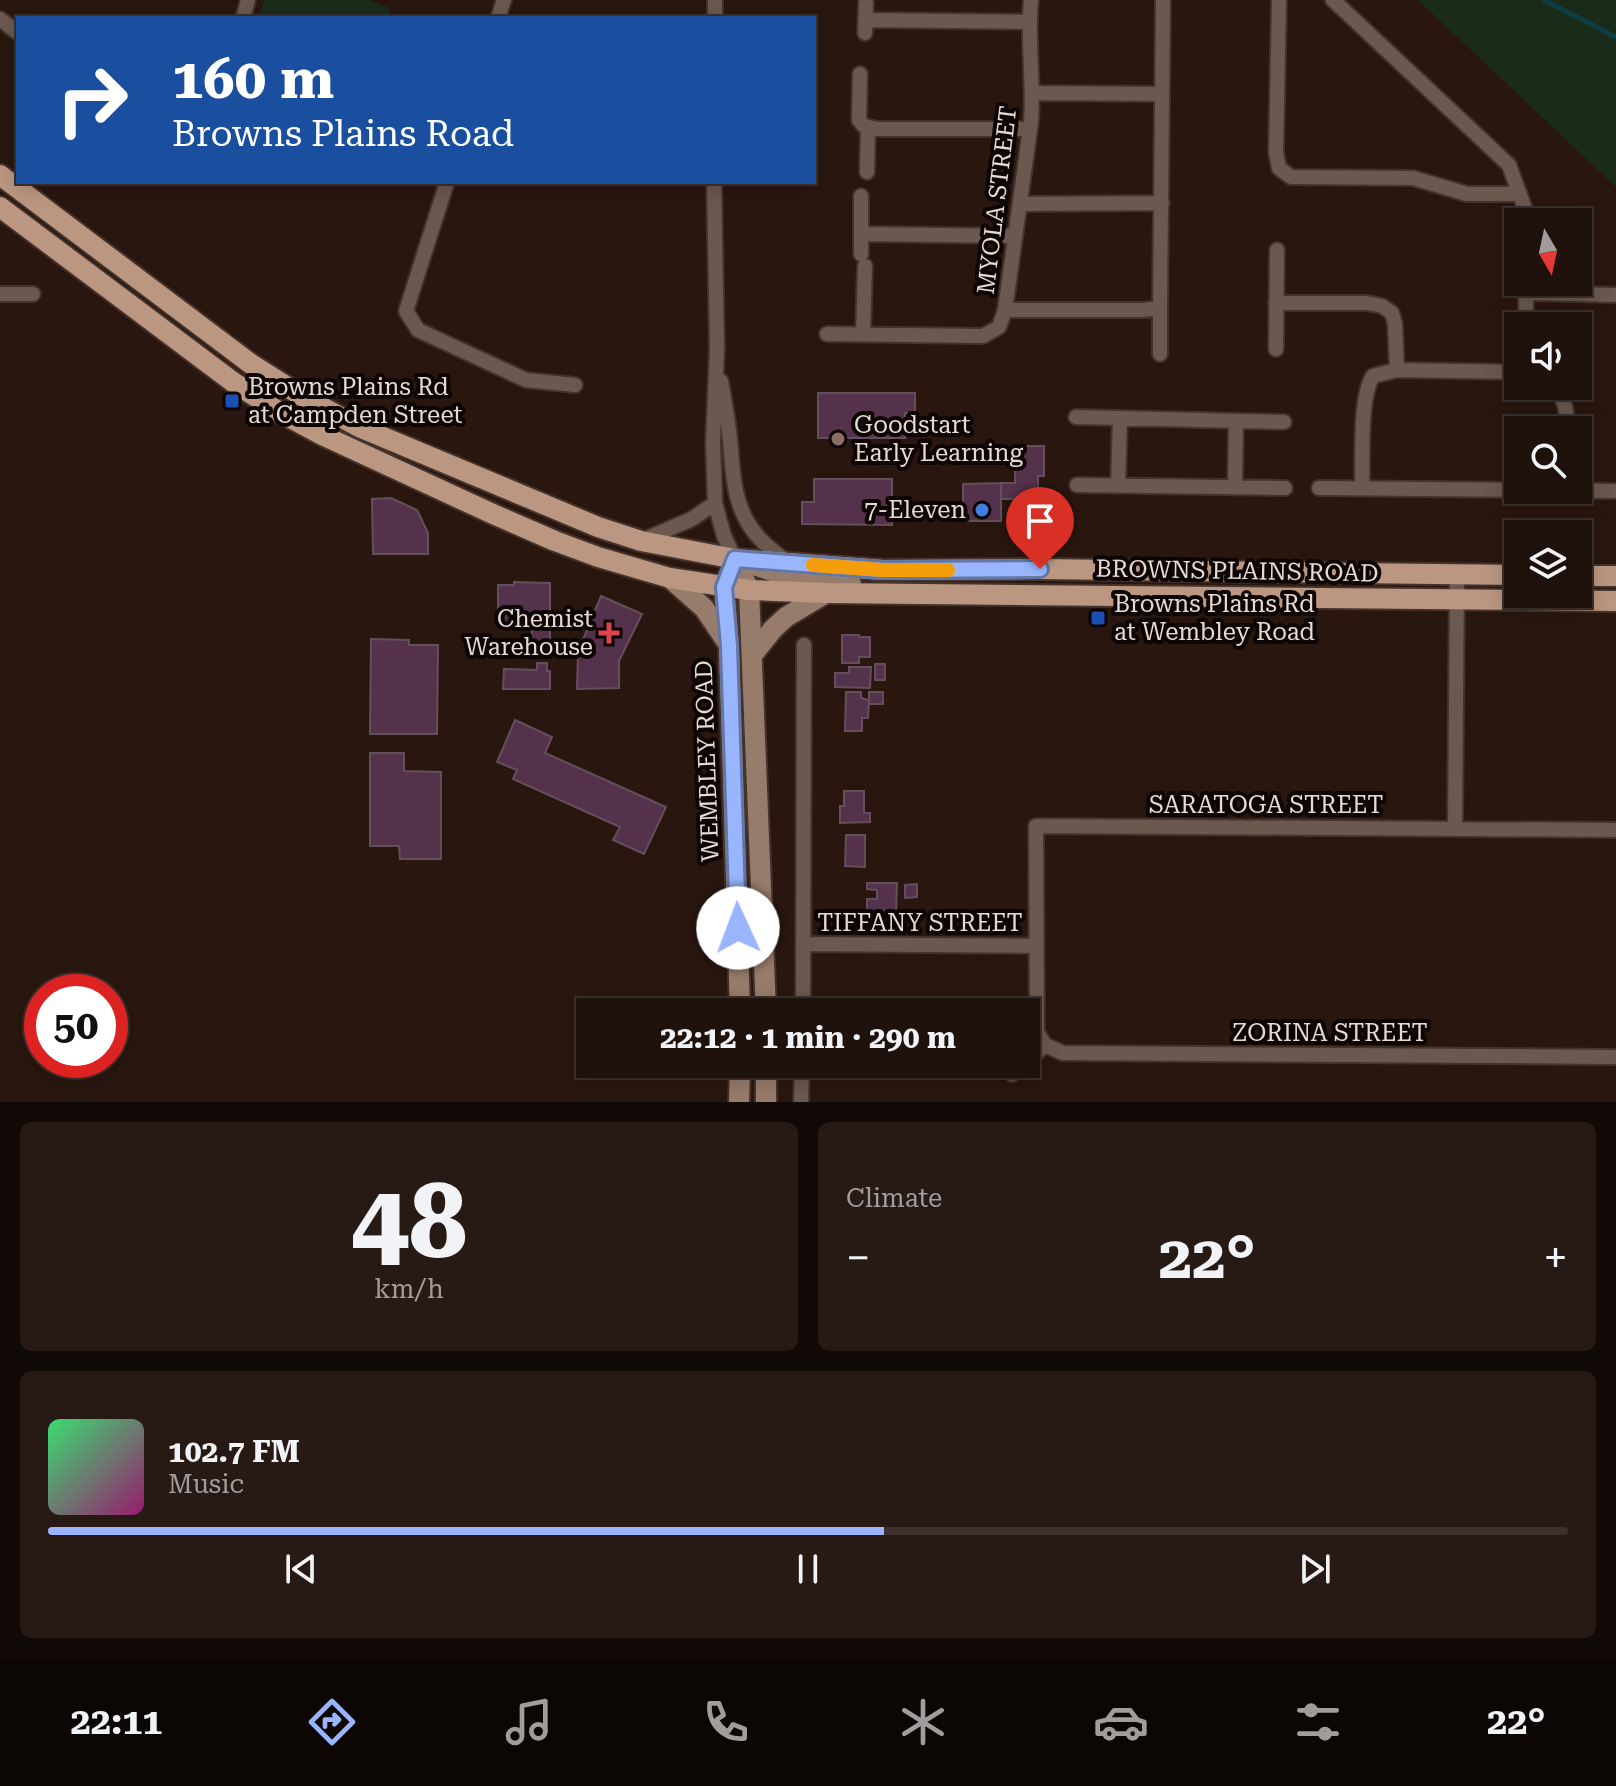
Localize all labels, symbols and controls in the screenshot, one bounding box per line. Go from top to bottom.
text: 160 m [172,46,334,112]
icon: right [40,48,144,152]
street label: MYOLA STREET [972,104,1022,296]
text: Browns Plains Road [172,113,514,155]
north arrow [1504,208,1592,296]
map controls [1504,208,1592,608]
button: sound [1504,312,1592,400]
place label: Browns Plains Rd at Campden Street [248,373,463,429]
marker: Browns Plains Rd at Campden Street [223,392,241,410]
place label: Goodstart Early Learning [854,411,1024,467]
button: search [1504,416,1592,504]
marker: Goodstart Early Learning [829,430,847,448]
pin [1006,487,1074,569]
place label: 7-Eleven [864,496,966,524]
icon: arrive [1018,499,1062,543]
marker: 7-Eleven [973,501,991,519]
button: layers [1504,520,1592,608]
street label: BROWNS PLAINS ROAD [1095,555,1379,587]
place label: Browns Plains Rd at Wembley Road [1114,590,1315,646]
place label: Chemist Warehouse [464,605,593,661]
marker: Browns Plains Rd at Wembley Road [1089,609,1107,627]
marker: Chemist Warehouse [600,624,618,642]
street label: WEMBLEY ROAD [689,660,725,862]
street label: SARATOGA STREET [1149,791,1383,819]
position arrow [696,886,780,970]
street label: TIFFANY STREET [817,909,1023,937]
speed limit sign: 50 [24,974,128,1078]
street label: ZORINA STREET [1232,1019,1428,1047]
text: 22:12 · 1 min · 290 m [660,1020,956,1055]
text: 48 [351,1161,467,1282]
text: Climate [846,1183,942,1213]
text: 22° [1158,1222,1256,1293]
text: − [846,1232,871,1284]
text: + [1543,1232,1568,1284]
text: km/h [374,1274,444,1304]
text: 102.7 FM [168,1434,300,1469]
text: Music [168,1469,244,1499]
icon: previous [279,1547,323,1591]
icon: pause [786,1547,830,1591]
icon: next [1293,1547,1337,1591]
icon: directions [304,1694,360,1750]
icon: music [501,1694,557,1750]
icon: phone [698,1694,754,1750]
icon: climate [895,1694,951,1750]
icon: car [1093,1694,1149,1750]
icon: filters [1290,1694,1346,1750]
text: 22:11 [71,1701,163,1743]
text: 22° [1487,1701,1545,1743]

